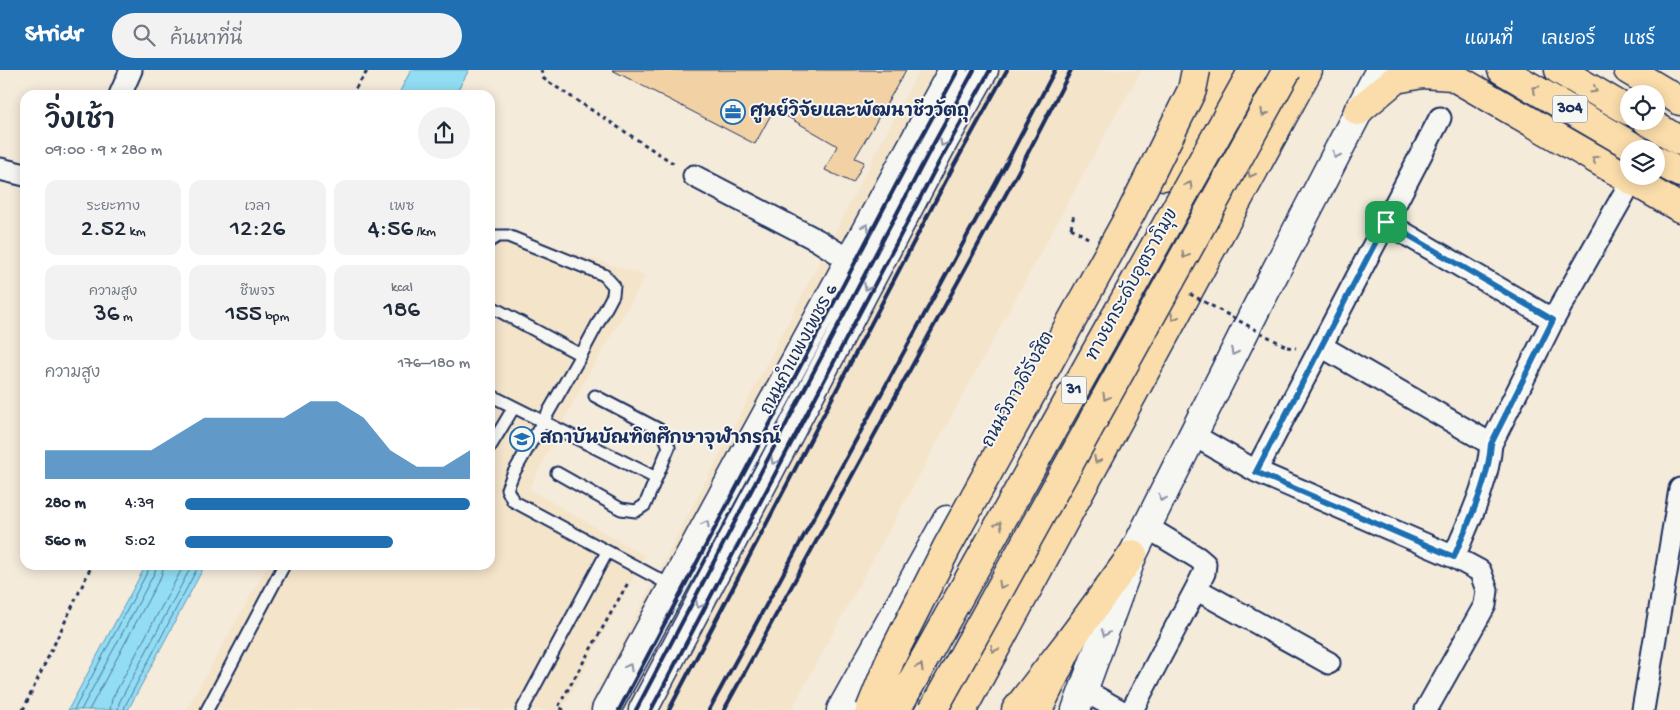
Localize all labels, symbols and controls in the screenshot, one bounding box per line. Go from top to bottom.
search box [112,13,462,58]
text: Stridr [25,21,82,50]
icon: search [130,21,158,49]
text: ค้นหาที่นี่ [170,29,242,52]
text: แผนที่ [1465,30,1513,51]
text: เลเยอร์ [1541,30,1595,51]
text: แชร์ [1623,30,1655,51]
one-way arrow [1588,84,1597,94]
one-way arrow [1531,85,1540,95]
map controls [1620,85,1665,185]
button: locate [1620,85,1665,130]
road number: 304 [1552,96,1588,122]
place label: ศูนย์วิจัยและพัฒนาชีววัตถุ [750,97,969,123]
office icon: ศูนย์วิจัยและพัฒนาชีววัตถุ [720,99,746,125]
text: วิ่งเช้า [45,106,115,139]
button: share [418,107,470,159]
one-way arrow [1260,107,1270,116]
one-way arrow [939,138,949,147]
button: layers [1620,140,1665,185]
text: 09:00 · 9 × 280 m [45,142,162,161]
one-way arrow [1332,149,1342,158]
one-way arrow [1592,155,1601,165]
one-way arrow [1247,169,1257,178]
one-way arrow [1183,181,1193,190]
text: ระยะทาง [86,199,140,216]
text: เวลา [245,199,270,216]
text: เพซ [389,199,414,216]
pin [1365,201,1407,243]
street label: ทางยกระดับอุตราภิมุข [1080,204,1184,365]
icon: arrive [1372,208,1400,236]
text: 2.52 [81,216,126,245]
text: 12:26 [230,216,285,245]
text: 4:56 [368,216,413,245]
one-way arrow [860,223,870,232]
text: km [126,224,146,241]
text: /km [413,224,436,241]
one-way arrow [1181,250,1191,259]
street label: ถนนกำแพงเพชร 6 [753,279,844,419]
text: kcal [391,280,413,297]
one-way arrow [863,281,873,290]
text: ความสูง [89,284,137,301]
text: ชีพจร [240,284,275,301]
text: 186 [384,297,420,326]
text: 36 [94,301,119,330]
text: 155 [226,301,262,330]
text: m [119,309,133,326]
text: bpm [262,309,289,326]
one-way arrow [1170,312,1180,321]
street label: ถนนวิภาวดีรังสิต [975,326,1060,452]
one-way arrow [1230,347,1240,356]
text: 176–180 m [398,355,470,374]
text: ความสูง [45,365,100,384]
road number: 31 [1062,376,1086,404]
one-way arrow [1103,392,1113,401]
place label: สถาบันบัณฑิตศึกษาจุฬาภรณ์ [540,424,781,450]
school or university icon: สถาบันบัณฑิตศึกษาจุฬาภรณ์ [509,426,535,452]
one-way arrow [1093,455,1103,464]
one-way arrow [771,456,781,465]
one-way arrow [1157,493,1168,502]
text: 280 m [45,495,86,514]
text: 4:39 [125,495,154,514]
one-way arrow [700,520,710,529]
one-way arrow [993,522,1003,531]
text: 560 m [45,533,86,552]
text: 5:02 [125,533,155,552]
one-way arrow [998,580,1008,589]
one-way arrow [695,600,705,609]
one-way arrow [1101,628,1111,637]
one-way arrow [991,644,1001,653]
one-way arrow [623,663,633,672]
one-way arrow [914,664,924,673]

